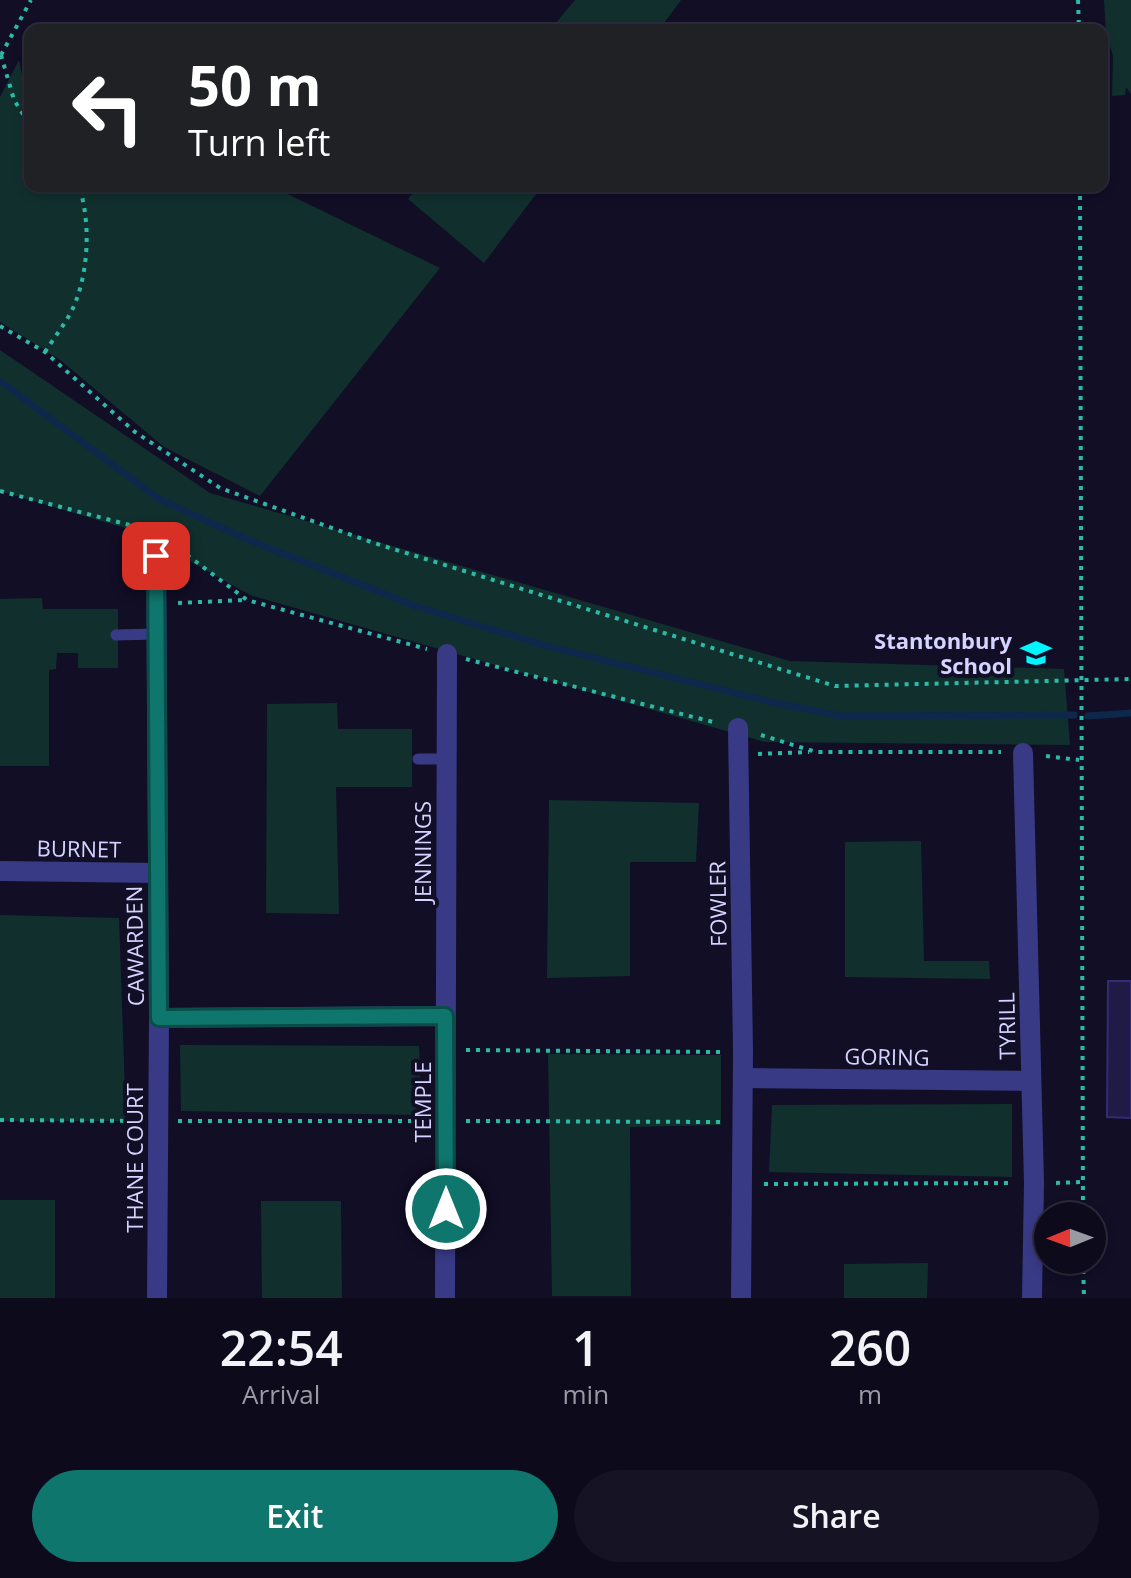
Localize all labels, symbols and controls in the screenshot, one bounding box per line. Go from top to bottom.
text: 50 m [188,46,322,122]
icon: left [56,56,160,160]
text: Turn left [188,118,330,167]
pin [122,522,190,590]
icon: arrive [134,534,178,578]
place label: Stantonbury School [874,625,1012,680]
school or university icon: Stantonbury School [1019,636,1053,670]
street label: JENNINGS [407,801,437,905]
street label: BURNET [36,832,122,864]
street label: FOWLER [701,860,733,947]
street label: CAWARDEN [118,886,150,1006]
street label: TYRILL [990,992,1022,1060]
street label: GORING [844,1040,930,1072]
street label: TEMPLE [407,1061,437,1143]
street label: THANE COURT [119,1083,149,1233]
position arrow [404,1167,488,1251]
north arrow [1034,1202,1106,1274]
map controls [1034,1202,1106,1274]
text: 22:54 [220,1315,343,1380]
text: 1 [572,1315,600,1380]
text: 260 [829,1315,911,1380]
text: Arrival [242,1376,320,1412]
text: min [563,1376,609,1412]
text: m [858,1376,882,1412]
button: Exit [32,1470,558,1562]
button: Share [574,1470,1099,1562]

